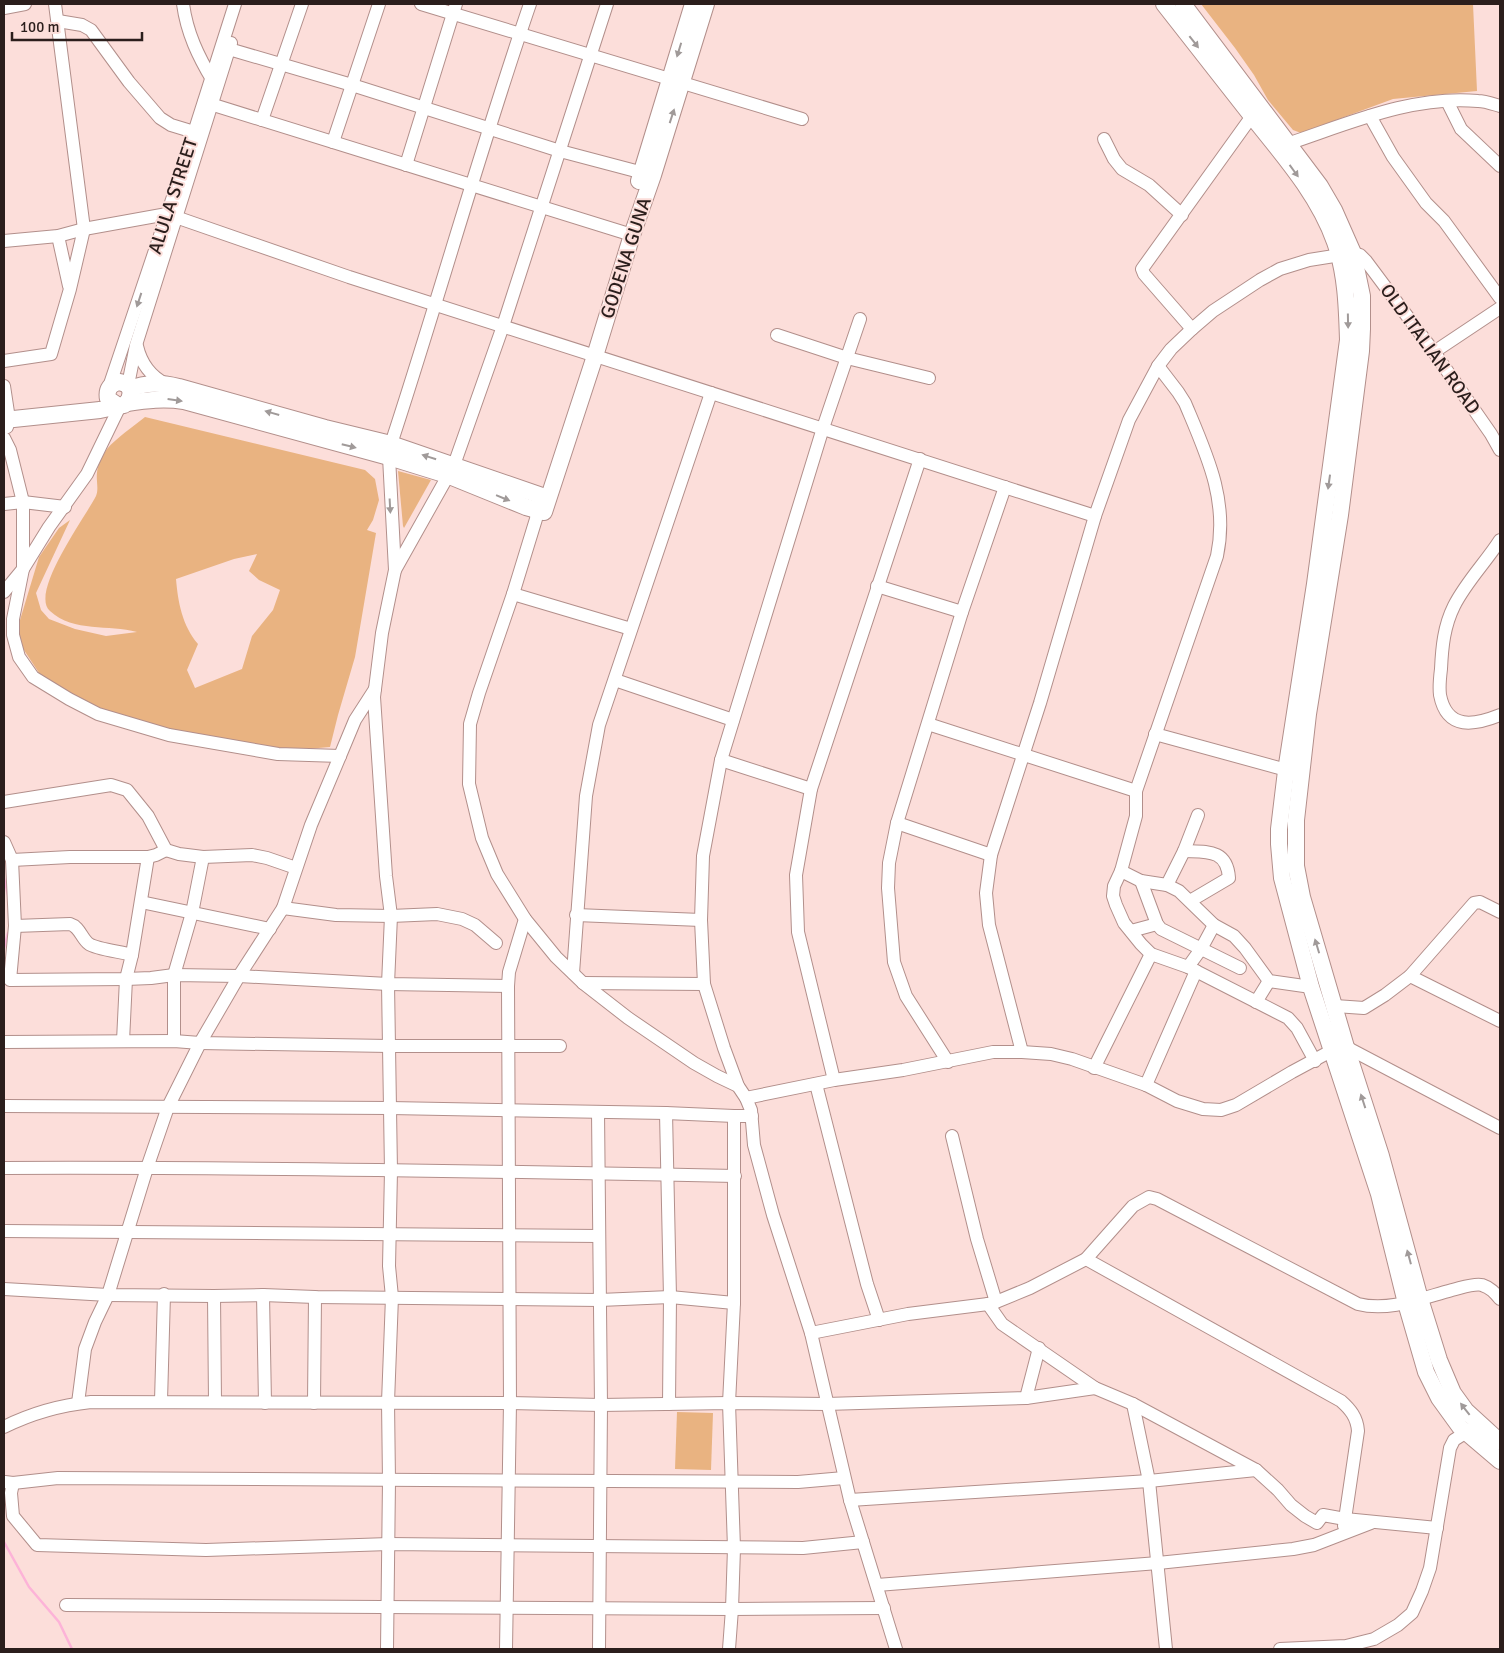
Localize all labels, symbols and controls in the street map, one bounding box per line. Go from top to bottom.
scale bar [12,10,142,42]
text: 100 m [20,18,60,36]
one-way arrow [1189,35,1200,48]
one-way arrow [675,43,683,58]
one-way arrow [669,109,676,124]
street label: ALULA STREET [143,134,203,257]
one-way arrow [1289,164,1299,177]
street label: GODENA GUNA [595,194,657,322]
street label: OLD ITALIAN ROAD [1375,279,1485,419]
one-way arrow [135,293,143,308]
one-way arrow [1344,313,1352,329]
one-way arrow [168,396,184,404]
one-way arrow [265,408,280,416]
one-way arrow [342,443,357,451]
one-way arrow [421,452,436,460]
one-way arrow [1325,474,1333,490]
one-way arrow [496,494,511,502]
one-way arrow [387,498,395,514]
one-way arrow [1312,938,1320,953]
one-way arrow [1359,1094,1367,1109]
one-way arrow [1405,1250,1413,1265]
one-way arrow [1459,1402,1470,1415]

